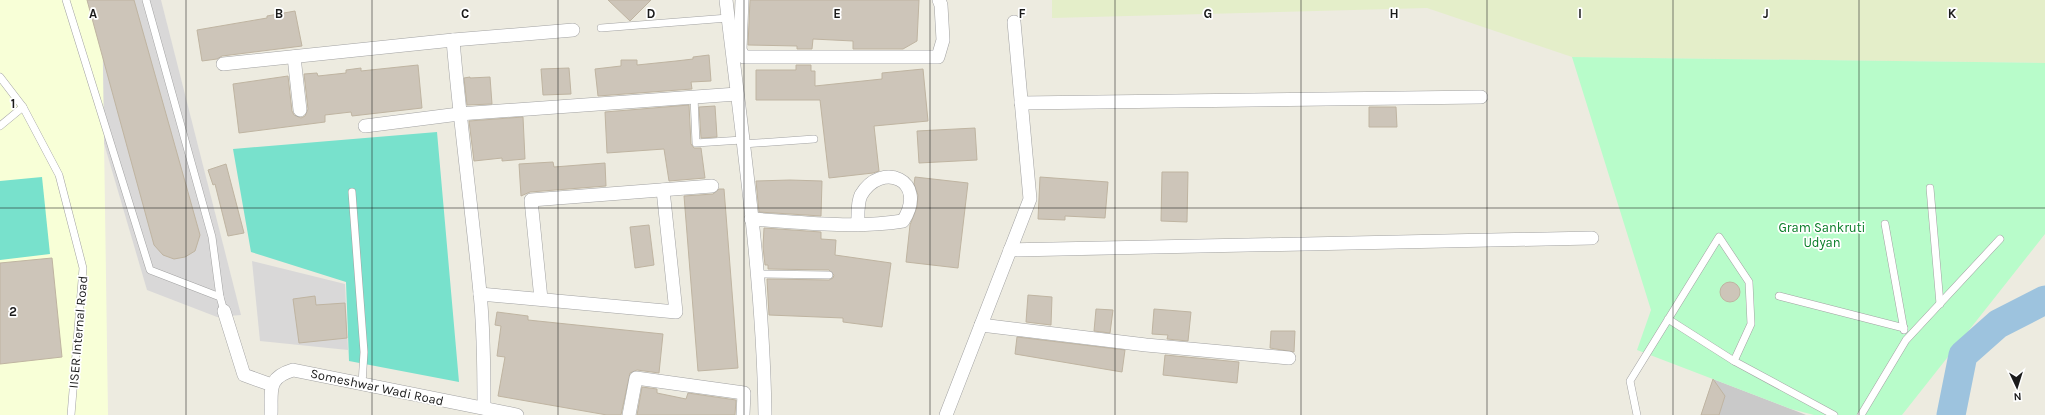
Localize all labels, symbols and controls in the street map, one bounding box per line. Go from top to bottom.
text: A [89,6,97,21]
text: B [275,6,283,21]
text: C [461,6,469,21]
text: D [647,6,656,21]
text: E [833,6,841,21]
text: F [1018,6,1026,21]
text: G [1204,6,1212,21]
text: H [1389,6,1399,21]
text: I [1578,6,1582,21]
text: J [1763,6,1769,21]
text: K [1948,6,1957,21]
text: 1 [11,96,15,111]
park label: Gram Sankruti Udyan [1779,220,1866,250]
street label: IISER Internal Road [66,275,90,389]
text: 2 [9,304,17,319]
street label: Someshwar Wadi Road [309,366,445,408]
north arrow [1997,367,2037,407]
text: N [2013,390,2022,403]

